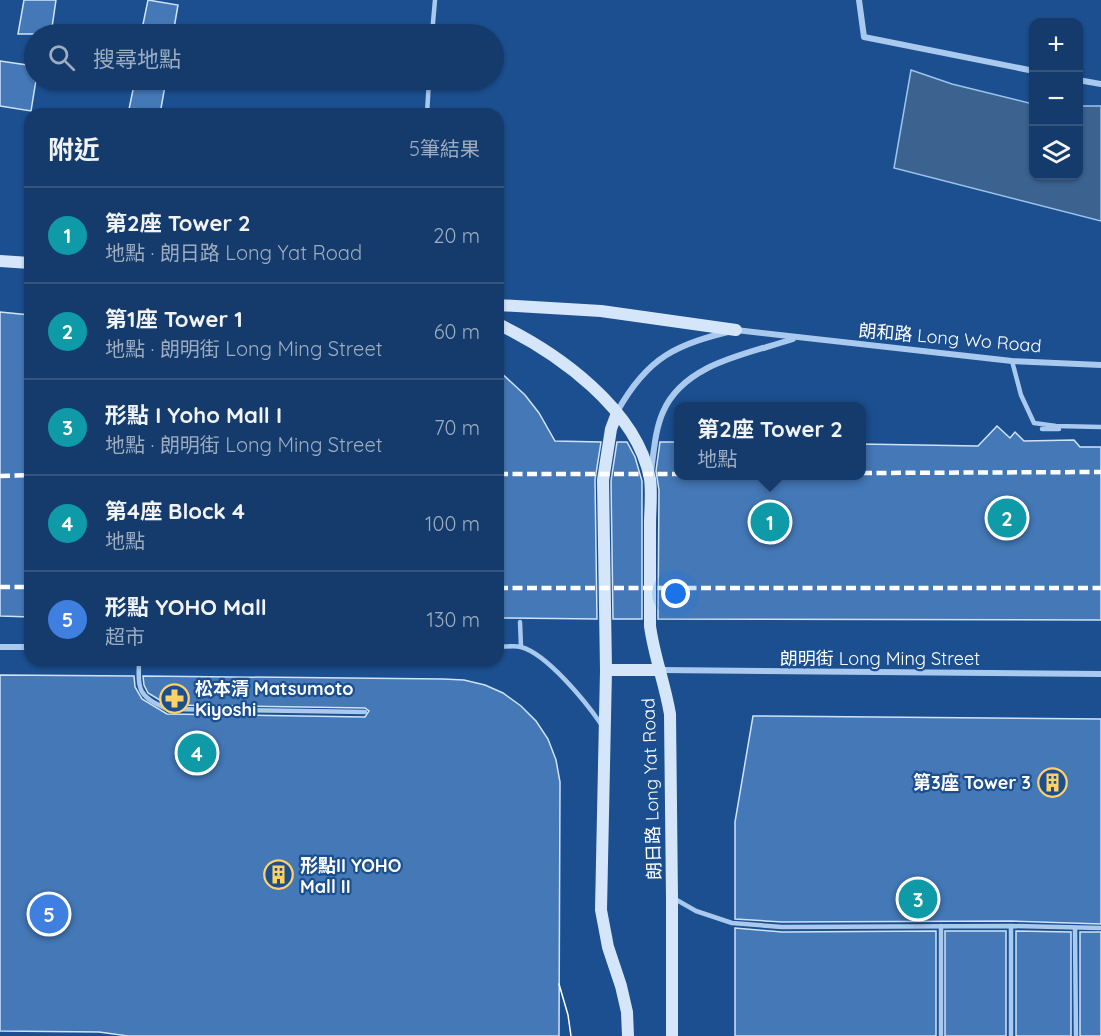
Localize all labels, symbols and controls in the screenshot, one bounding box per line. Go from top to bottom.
map controls [1029,18,1083,180]
button: + [1029,18,1083,72]
search box [24,24,504,90]
icon: search [45,41,78,74]
text: 搜尋地點 [93,45,181,73]
button: − [1029,72,1083,126]
button: layers [1029,126,1083,180]
text: 附近 [48,133,100,166]
text: 5筆結果 [409,136,480,161]
text: 第2座 Tower 2 [105,209,251,237]
text: 1 [64,223,71,248]
text: 20 m [433,223,480,248]
text: 地點 · 朗日路 Long Yat Road [105,240,362,265]
text: 第1座 Tower 1 [105,305,243,333]
text: 2 [62,319,73,344]
text: 60 m [434,319,480,344]
street label: 朗和路 Long Wo Road [858,319,1042,357]
text: 地點 · 朗明街 Long Ming Street [105,336,382,361]
text: 形點 I Yoho Mall I [105,401,282,429]
popup [674,402,866,480]
text: 3 [62,415,73,440]
text: 70 m [434,415,480,440]
text: 第2座 Tower 2 [697,415,843,443]
text: 地點 · 朗明街 Long Ming Street [105,432,382,457]
text: 地點 [697,446,737,471]
pin: 2 [988,496,1026,540]
text: 第4座 Block 4 [105,497,245,525]
pin: 1 [750,500,790,544]
text: 4 [62,511,73,536]
text: 100 m [425,511,480,536]
text: 地點 [105,528,145,553]
your location [661,579,690,608]
text: 形點 YOHO Mall [105,593,267,621]
text: 5 [62,607,73,632]
text: 130 m [427,607,480,632]
text: 超市 [105,624,145,649]
street label: 朗明街 Long Ming Street [780,647,980,670]
place label: 松本清 Matsumoto Kiyoshi [195,677,353,721]
pharmacy icon: 松本清 Matsumoto Kiyoshi [158,682,190,714]
street label: 朗日路 Long Yat Road [636,698,666,880]
pin: 4 [178,730,216,776]
building icon: 第3座 Tower 3 [1036,766,1068,798]
place label: 第3座 Tower 3 [913,771,1031,794]
place label: 形點II YOHO Mall II [300,854,401,898]
building icon: 形點II YOHO Mall II [263,859,295,891]
pin: 3 [898,876,938,922]
pin: 5 [29,892,68,936]

